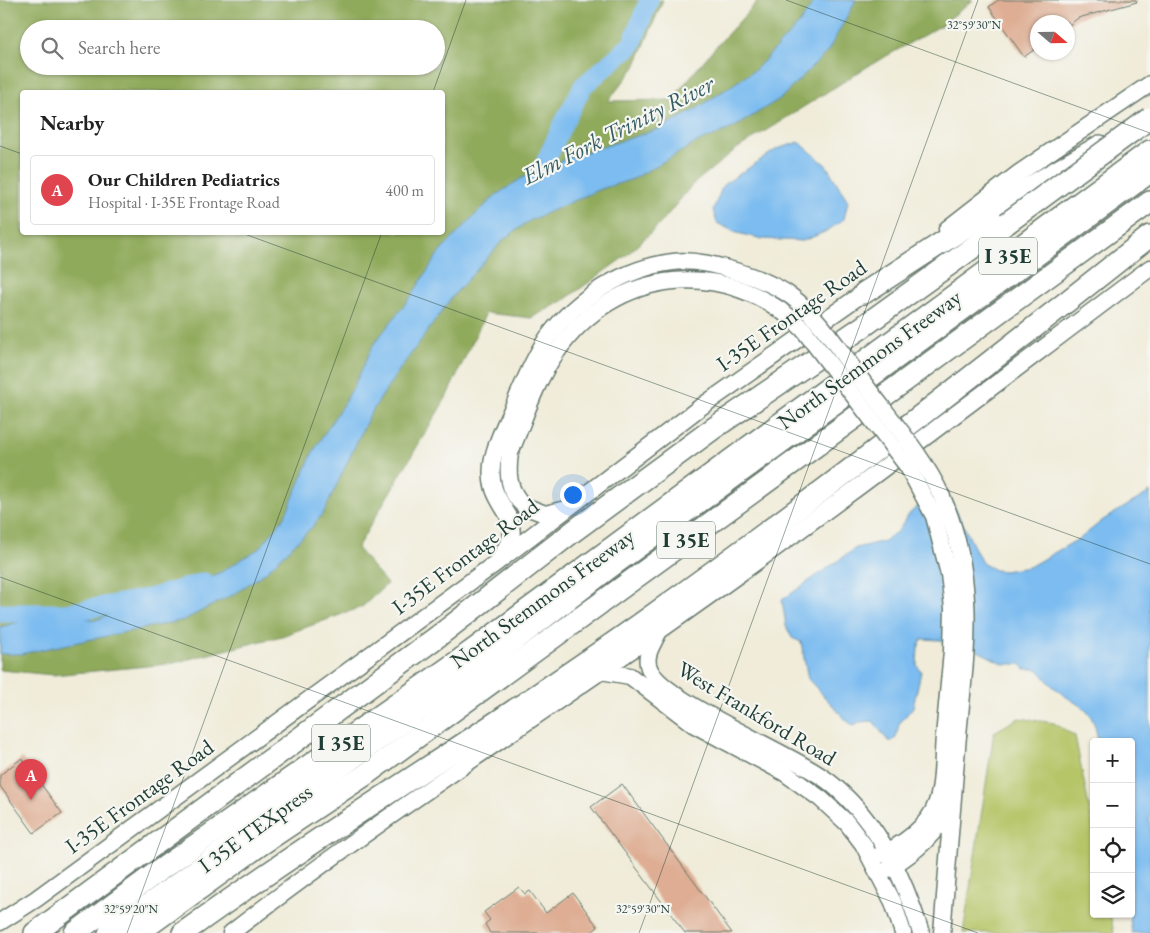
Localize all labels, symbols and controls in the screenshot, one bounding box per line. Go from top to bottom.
north arrow [1030,15,1075,60]
text: 32°59'30"N [947,17,1001,33]
search box [20,20,445,75]
icon: search [38,34,66,62]
text: Search here [78,35,160,60]
water label: Elm Fork Trinity River [516,67,721,192]
text: Nearby [40,109,104,136]
text: Our Children Pediatrics [88,167,280,192]
text: A [51,180,63,201]
text: 400 m [385,180,424,201]
text: Hospital · I-35E Frontage Road [88,192,280,213]
road number: I 35E [979,238,1037,274]
street label: I-35E Frontage Road [711,252,873,378]
street label: North Stemmons Freeway [771,283,967,436]
your location [560,482,586,508]
street label: I-35E Frontage Road [386,491,545,621]
street label: North Stemmons Freeway [444,522,640,675]
road number: I 35E [657,522,715,558]
street label: West Frankford Road [672,655,842,773]
road number: I 35E [312,724,370,761]
street label: I-35E Frontage Road [59,732,220,860]
map controls [1090,738,1135,918]
button: + [1090,738,1135,783]
pin: A [15,759,47,800]
street label: I 35E TEXpress [193,777,318,880]
button: − [1090,783,1135,828]
button: locate [1090,828,1135,873]
button: layers [1090,873,1135,918]
text: 32°59'20"N [104,901,158,917]
text: 32°59'30"N [616,901,670,917]

